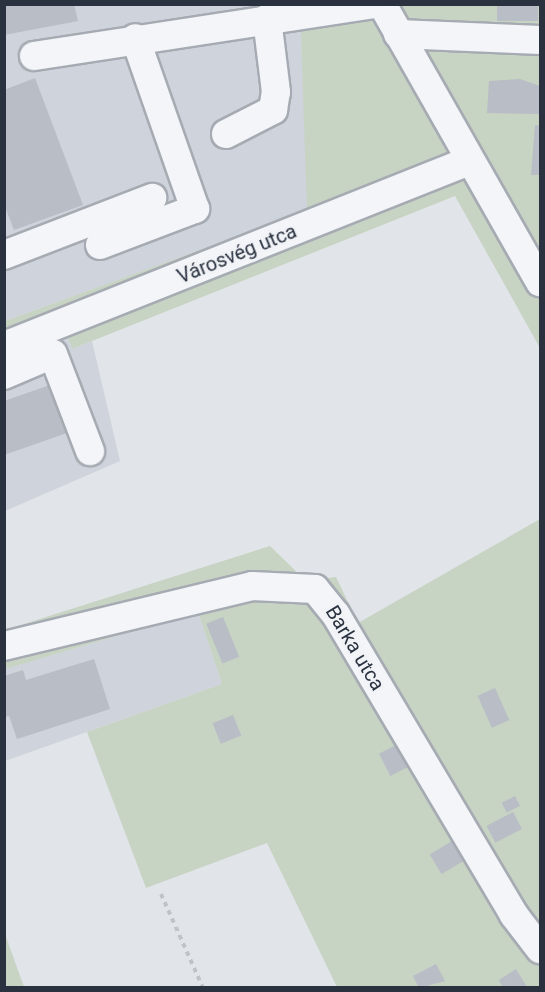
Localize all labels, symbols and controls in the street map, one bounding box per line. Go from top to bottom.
street label: Városvég utca [174,219,300,289]
street label: Barka utca [320,601,390,695]

